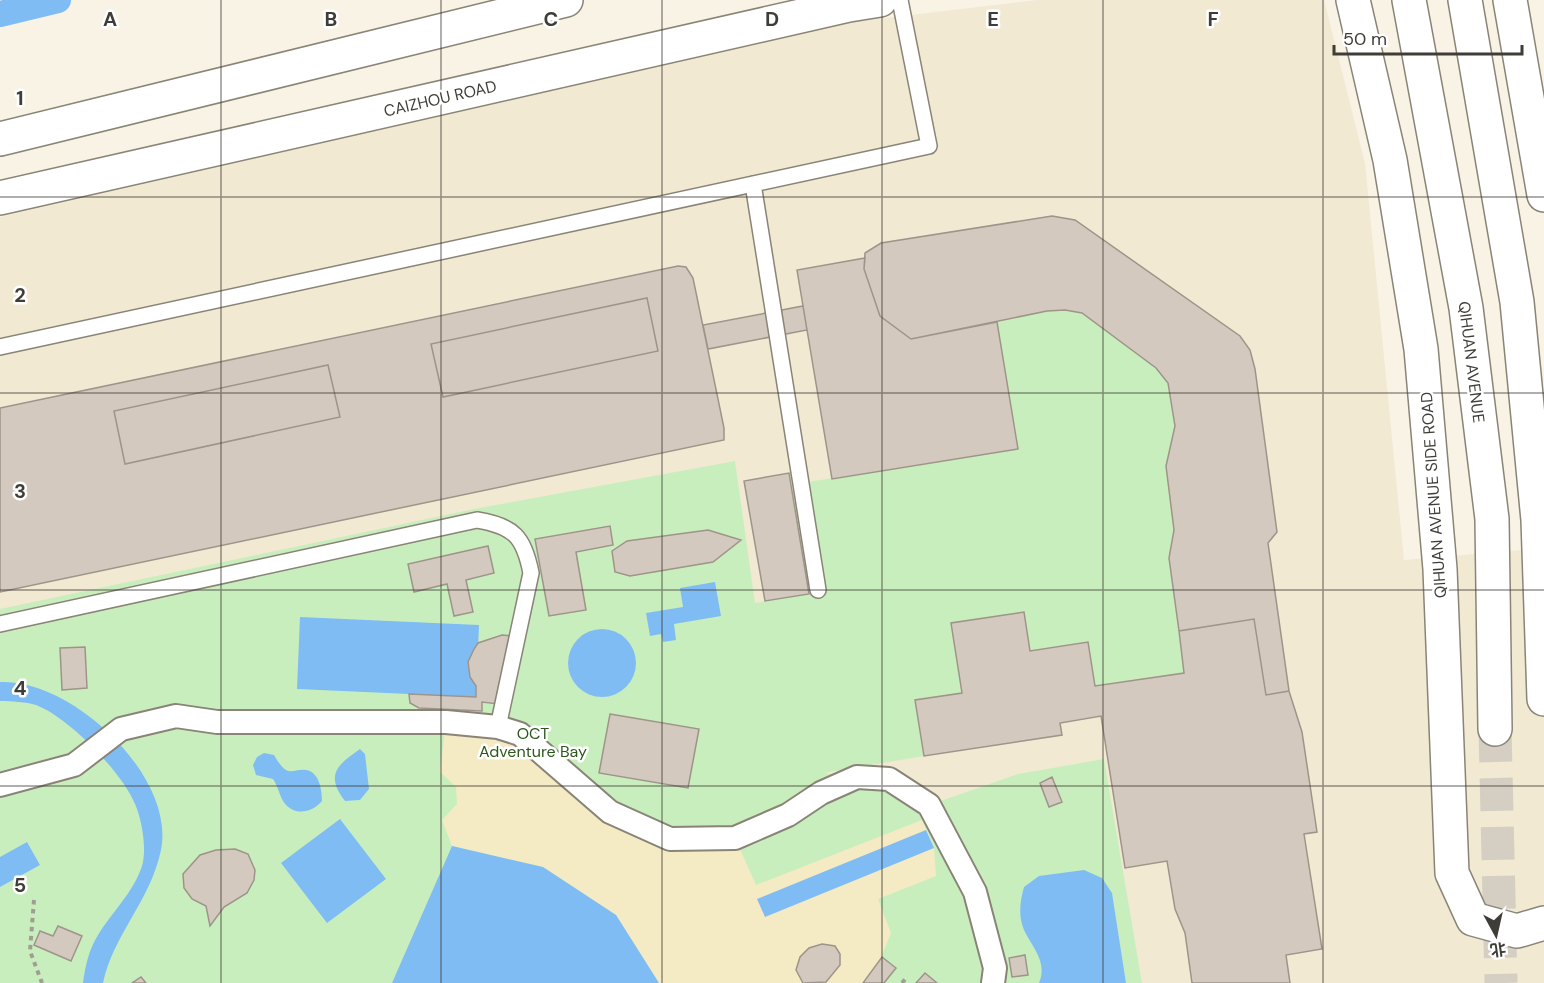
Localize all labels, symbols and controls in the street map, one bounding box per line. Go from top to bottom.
text: A [103,6,117,32]
text: B [325,6,337,32]
text: C [544,6,558,32]
text: D [765,6,779,32]
text: E [987,6,999,32]
text: F [1207,6,1219,32]
scale bar [1334,18,1522,56]
text: 50 m [1343,27,1387,51]
street label: CAIZHOU ROAD [382,75,498,122]
text: 1 [16,85,24,111]
text: 2 [14,282,26,308]
street label: QIHUAN AVENUE [1454,300,1489,424]
street label: QIHUAN AVENUE SIDE ROAD [1416,391,1451,599]
text: 3 [14,478,26,504]
text: 4 [14,675,27,701]
park label: OCT Adventure Bay [479,723,587,762]
text: 5 [14,872,26,898]
north arrow [1466,905,1526,965]
text: 北 [1489,938,1507,961]

